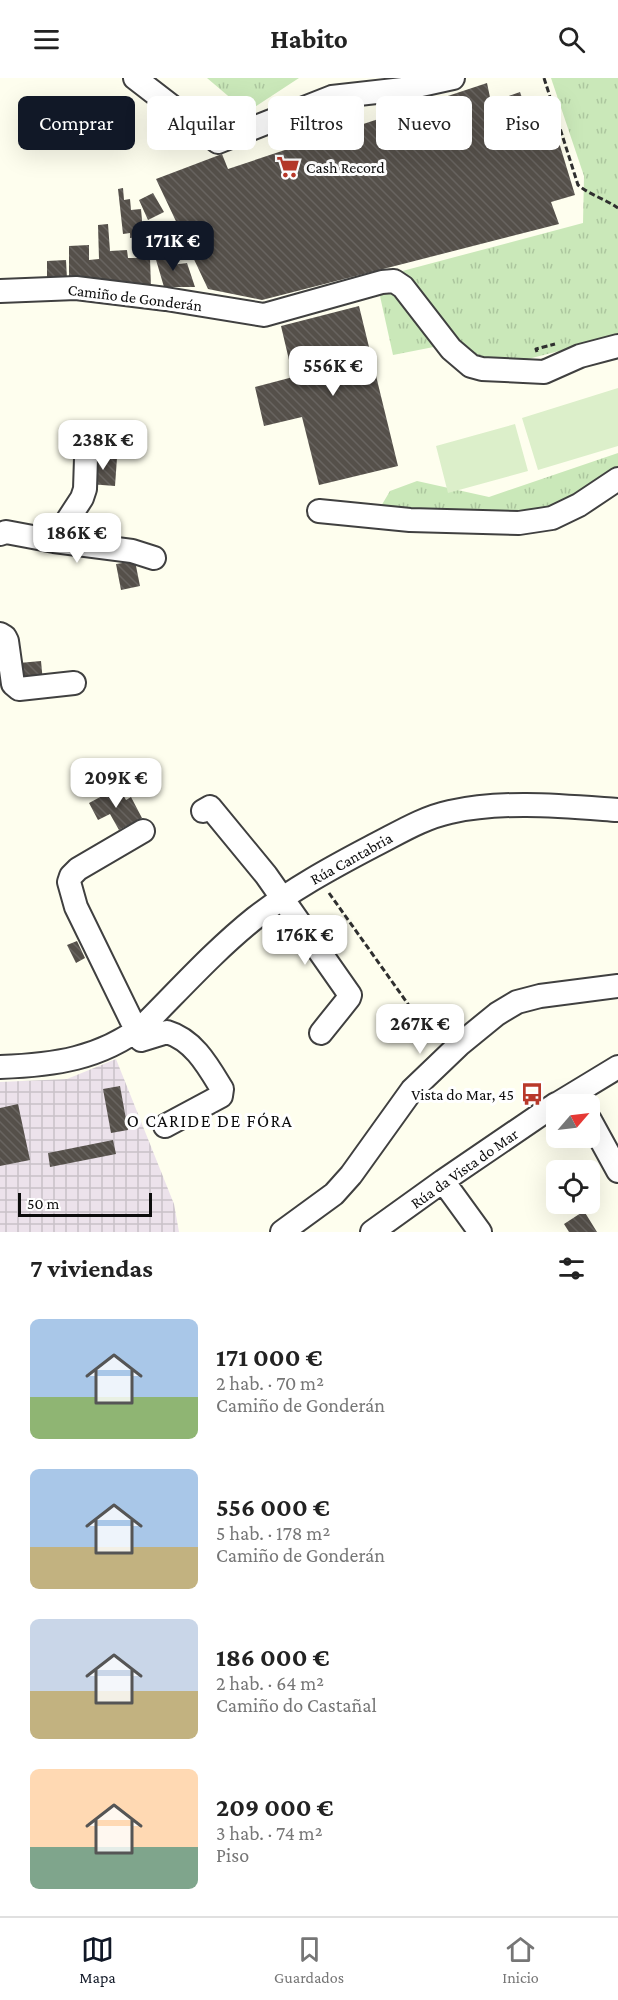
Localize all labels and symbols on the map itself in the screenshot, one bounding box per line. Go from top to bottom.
supermarket icon: Cash Record [275,154,301,180]
place label: Cash Record [306,159,385,176]
pin: 171K € [124,221,222,272]
street label: Camiño de Gonderán [67,281,204,314]
pin: 556K € [284,346,382,397]
pin: 238K € [54,420,152,471]
pin: 186K € [28,513,126,564]
pin: 209K € [67,758,165,809]
street label: Rúa Cantabria [307,829,396,888]
pin: 176K € [256,915,354,966]
pin: 267K € [371,1004,469,1055]
bus stop icon: Vista do Mar, 45 [519,1081,545,1107]
place label: Vista do Mar, 45 [411,1086,514,1103]
north arrow [546,1094,600,1148]
district label: O CARIDE DE FÓRA [127,1111,293,1131]
street label: Rúa da Vista do Mar [407,1125,521,1212]
scale bar [18,1190,152,1218]

